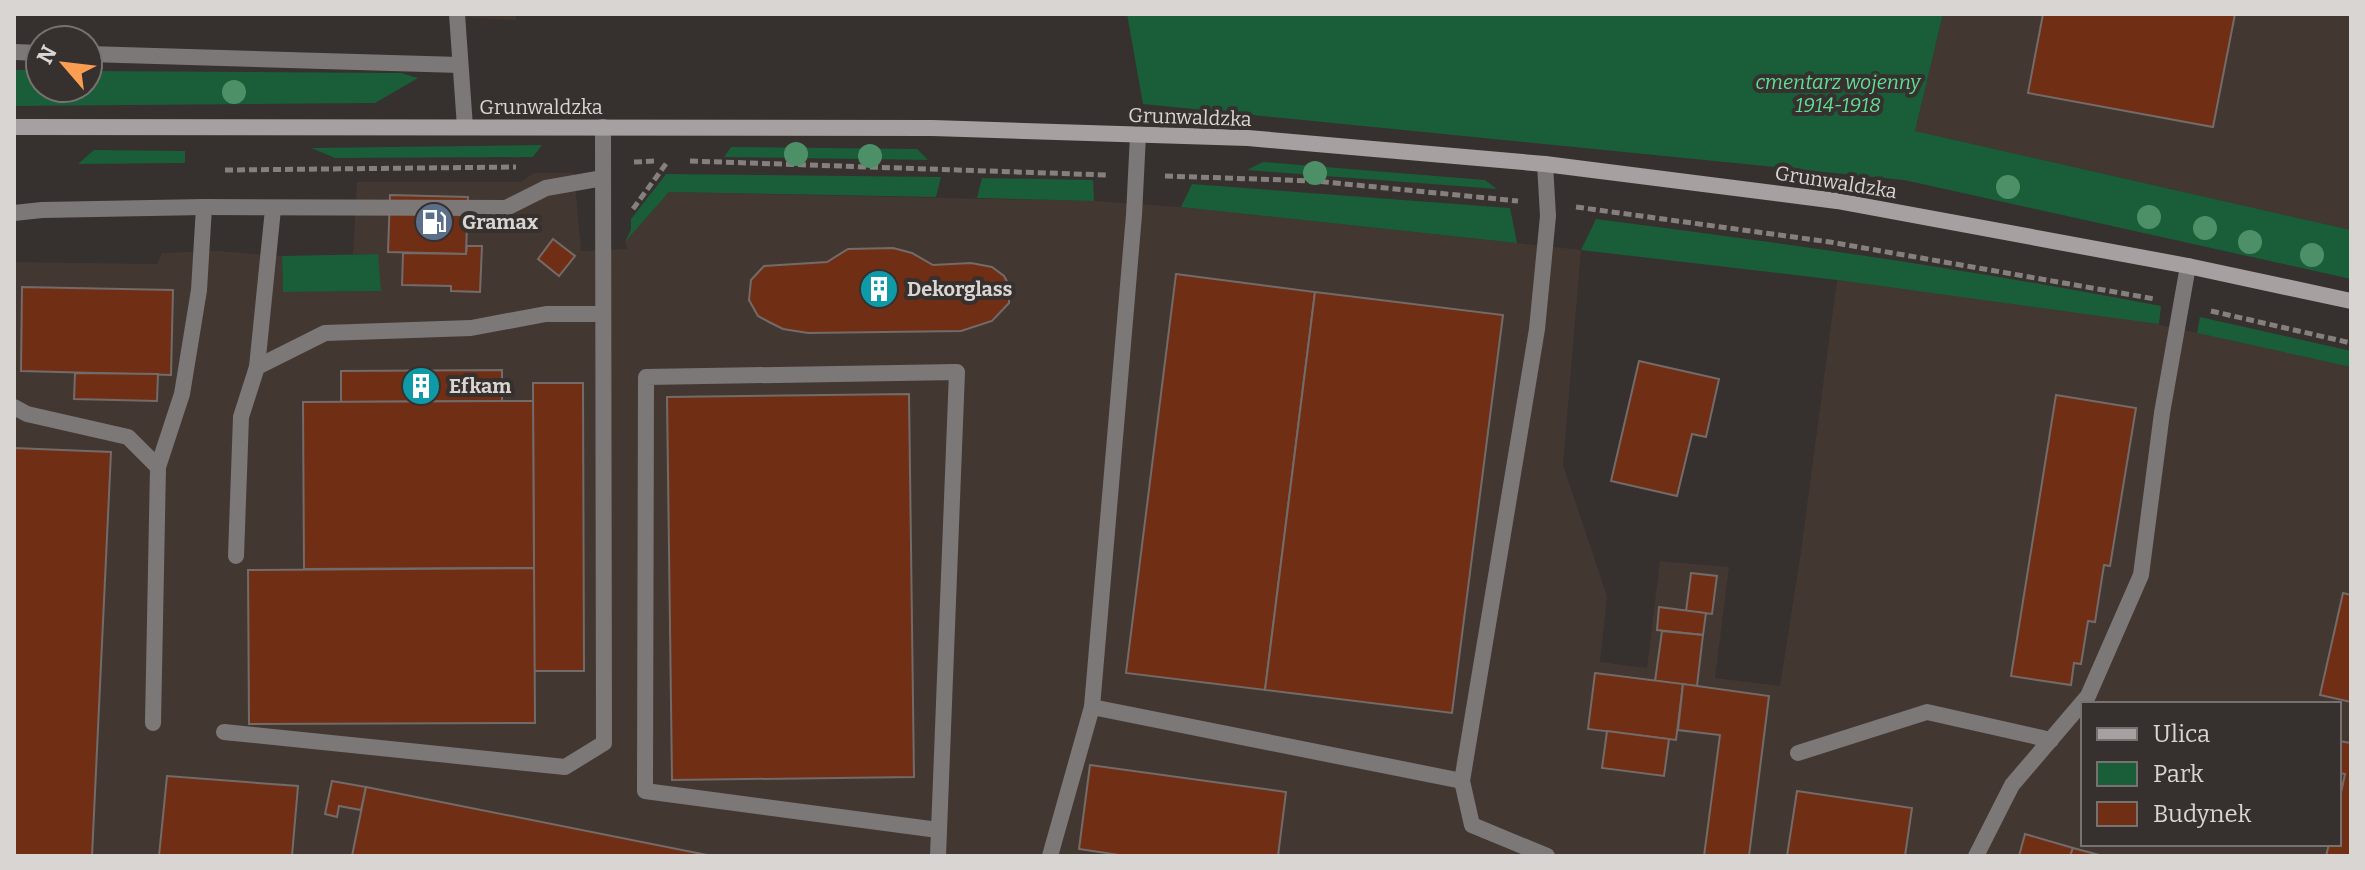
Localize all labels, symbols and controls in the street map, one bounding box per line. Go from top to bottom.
north arrow [24,24,104,104]
text: N [31,41,63,69]
park label: cmentarz wojenny 1914-1918 [1755,70,1922,117]
street label: Grunwaldzka [479,95,603,119]
street label: Grunwaldzka [1128,103,1252,131]
street label: Grunwaldzka [1773,160,1899,204]
fuel station icon: Gramax [413,201,455,243]
place label: Gramax [462,210,539,234]
building icon: Dekorglass [858,268,900,310]
place label: Dekorglass [907,277,1013,301]
building icon: Efkam [400,365,442,407]
place label: Efkam [449,374,511,398]
legend [2081,702,2341,846]
text: Ulica [2153,720,2210,748]
text: Park [2153,760,2204,788]
text: Budynek [2153,800,2252,828]

